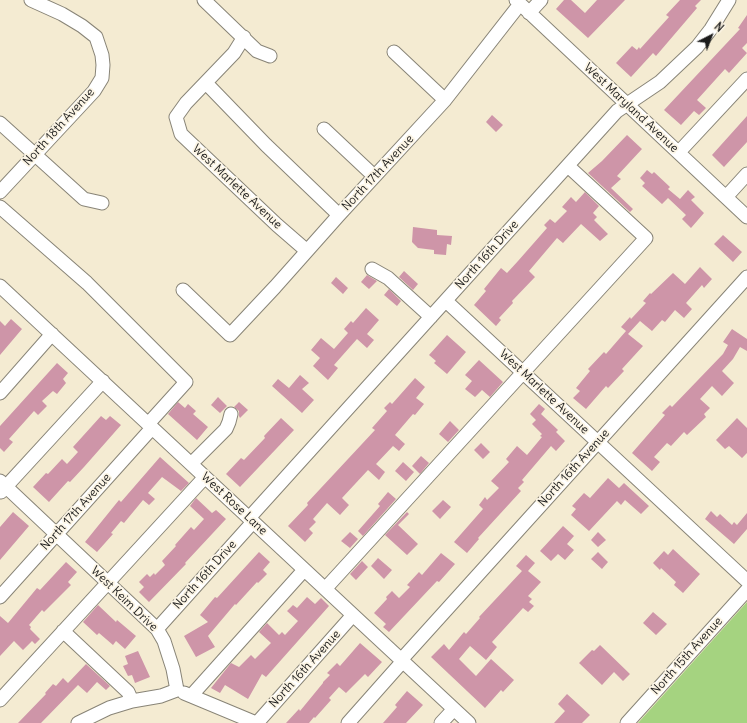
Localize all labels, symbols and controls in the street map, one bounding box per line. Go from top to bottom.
north arrow [691,16,731,56]
text: N [712,19,727,35]
street label: West Maryland Avenue [581,60,681,156]
street label: North 18th Avenue [20,85,98,169]
street label: North 17th Avenue [339,132,417,214]
street label: West Marlette Avenue [189,142,285,232]
street label: North 16th Drive [452,218,522,292]
street label: West Marlette Avenue [496,347,592,437]
street label: North 16th Avenue [535,426,613,510]
street label: West Rose Lane [198,470,270,538]
street label: North 17th Avenue [38,471,114,553]
street label: North 16th Drive [170,538,240,612]
street label: West Keim Drive [88,563,160,635]
street label: North 15th Avenue [648,614,726,698]
street label: North 16th Avenue [266,627,344,711]

